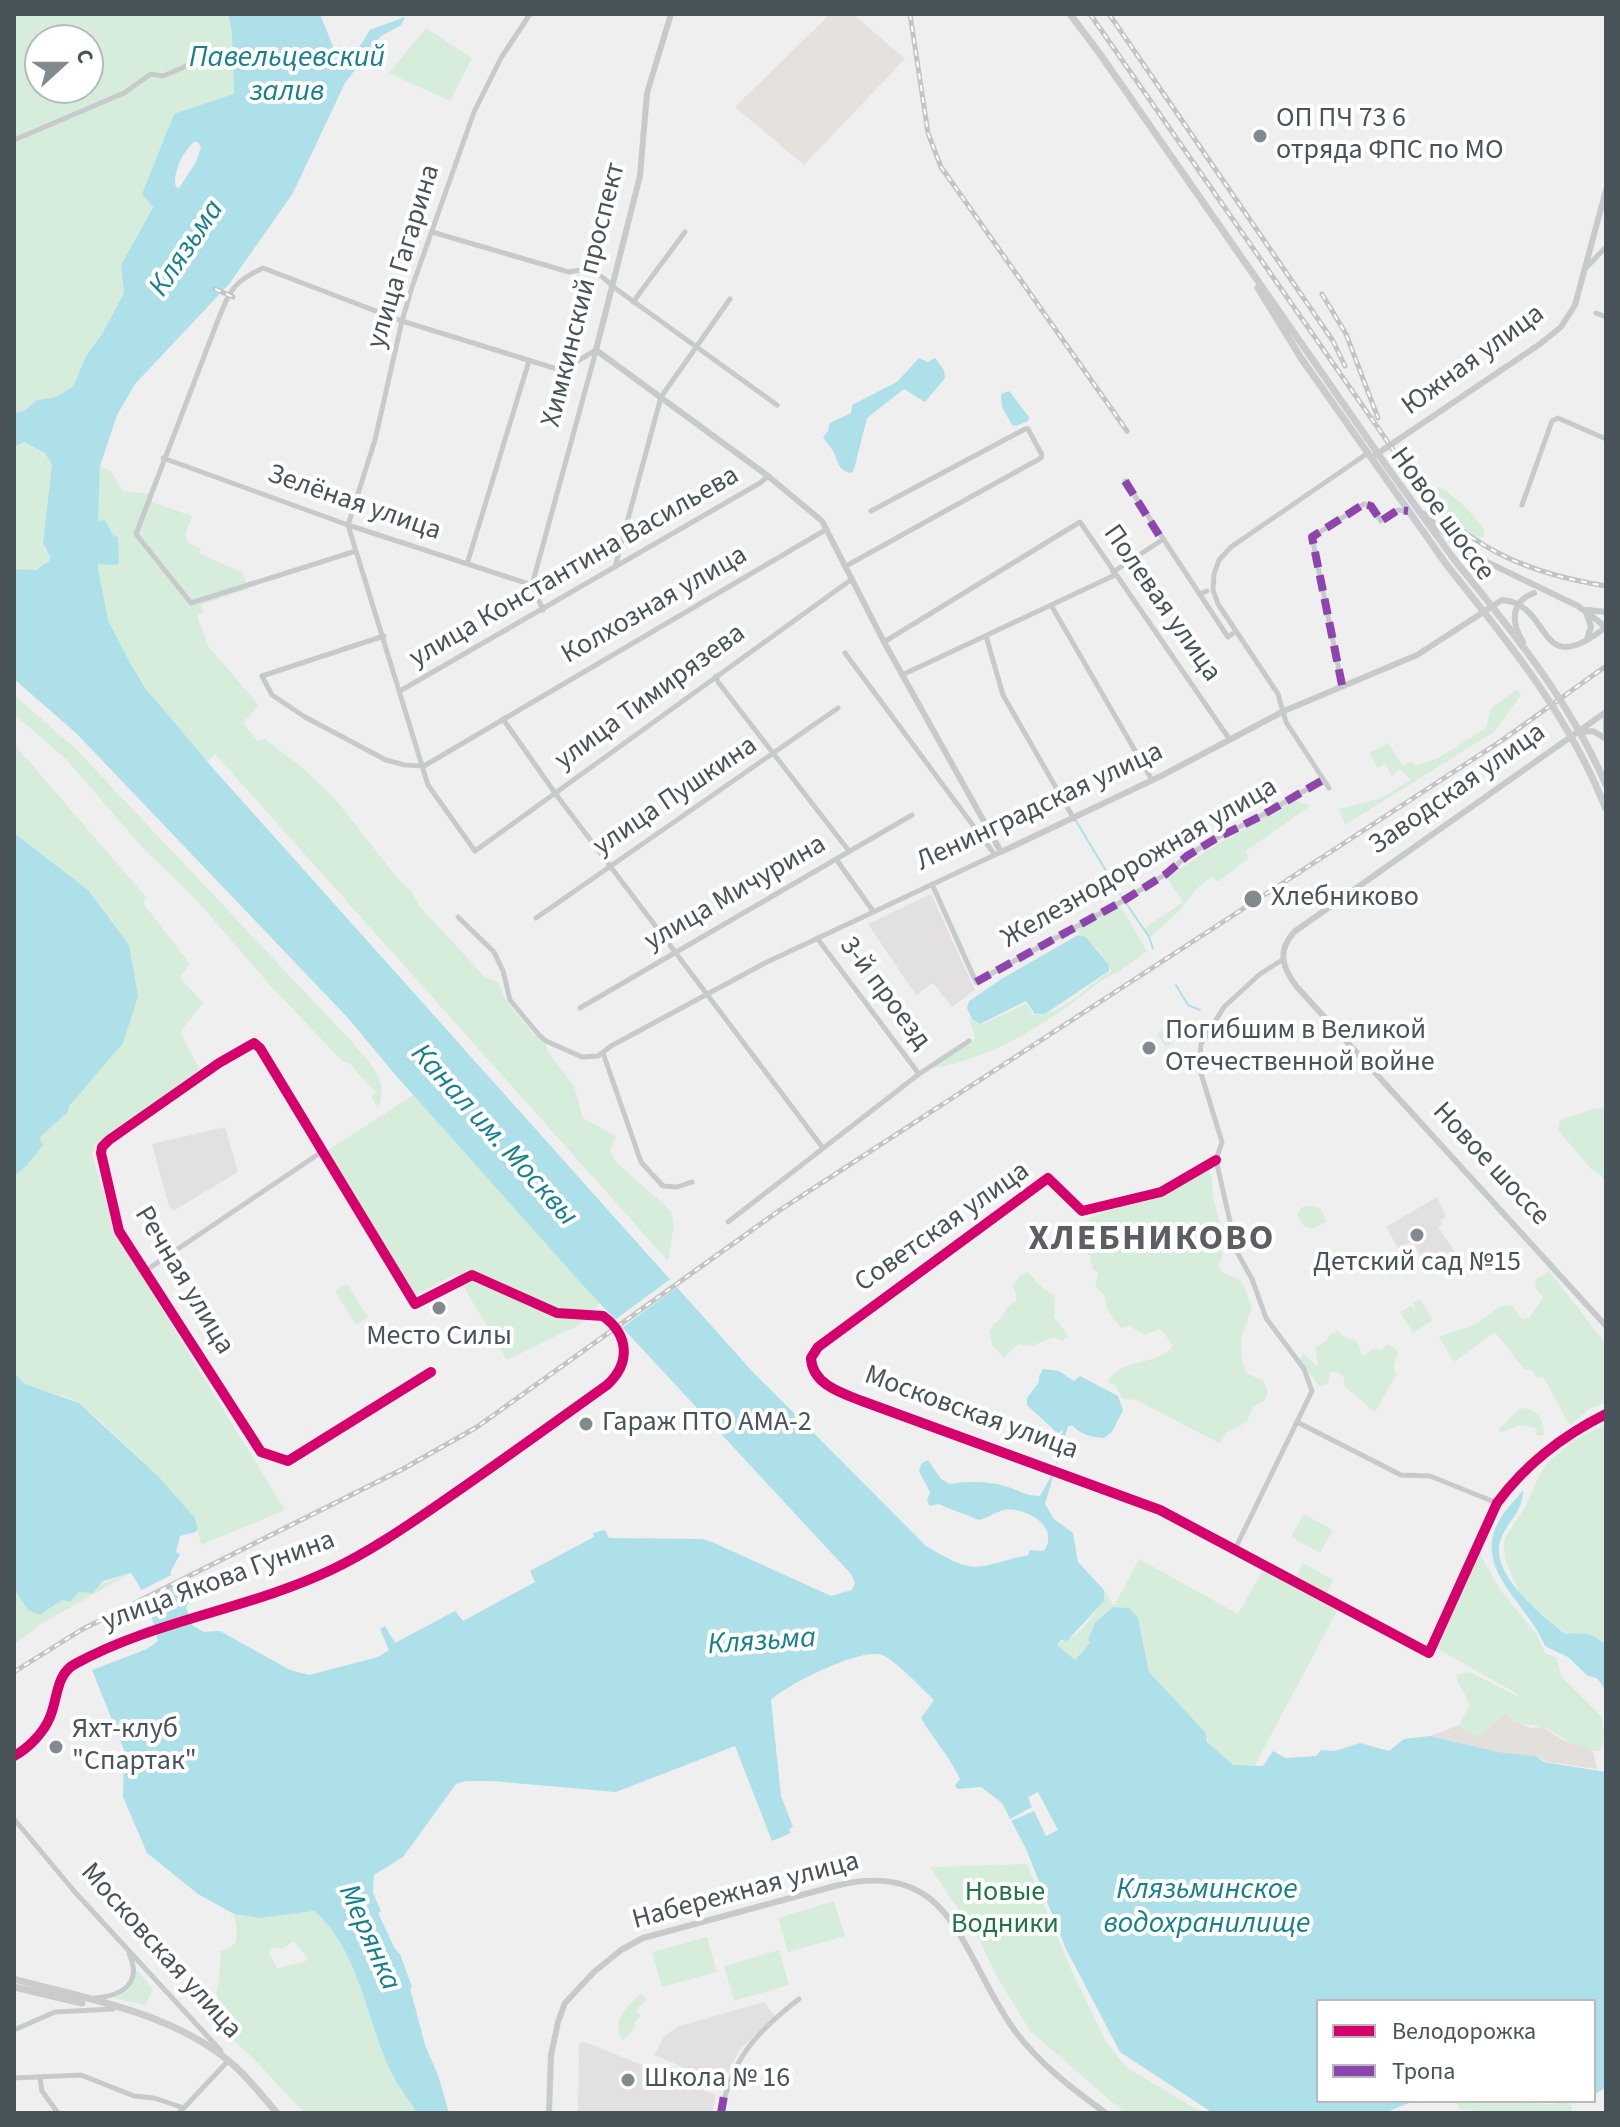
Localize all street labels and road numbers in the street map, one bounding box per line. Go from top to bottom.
street label: Химкинский проспект [536,159,634,431]
street label: улица Гагарина [361,161,449,353]
street label: Южная улица [1396,298,1552,424]
street label: Новое шоссе [1381,442,1501,588]
street label: Зелёная улица [263,459,445,549]
street label: улица Константина Васильева [404,460,746,676]
street label: Полевая улица [1095,519,1227,689]
street label: Колхозная улица [556,539,754,673]
street label: улица Тимирязева [549,618,753,778]
street label: Заводская улица [1363,717,1553,863]
street label: улица Пушкина [588,730,764,864]
street label: Ленинградская улица [911,736,1169,880]
street label: Железнодорожная улица [996,771,1284,957]
street label: улица Мичурина [639,829,833,959]
street label: 3-й проезд [831,931,937,1057]
street label: Новое шоссе [1424,1096,1556,1234]
street label: Советская улица [849,1155,1037,1301]
street label: Речная улица [126,1201,240,1361]
street label: Московская улица [860,1360,1082,1468]
street label: улица Якова Гунина [98,1524,340,1640]
street label: Набережная улица [629,1846,863,1938]
street label: Московская улица [72,1857,248,2047]

